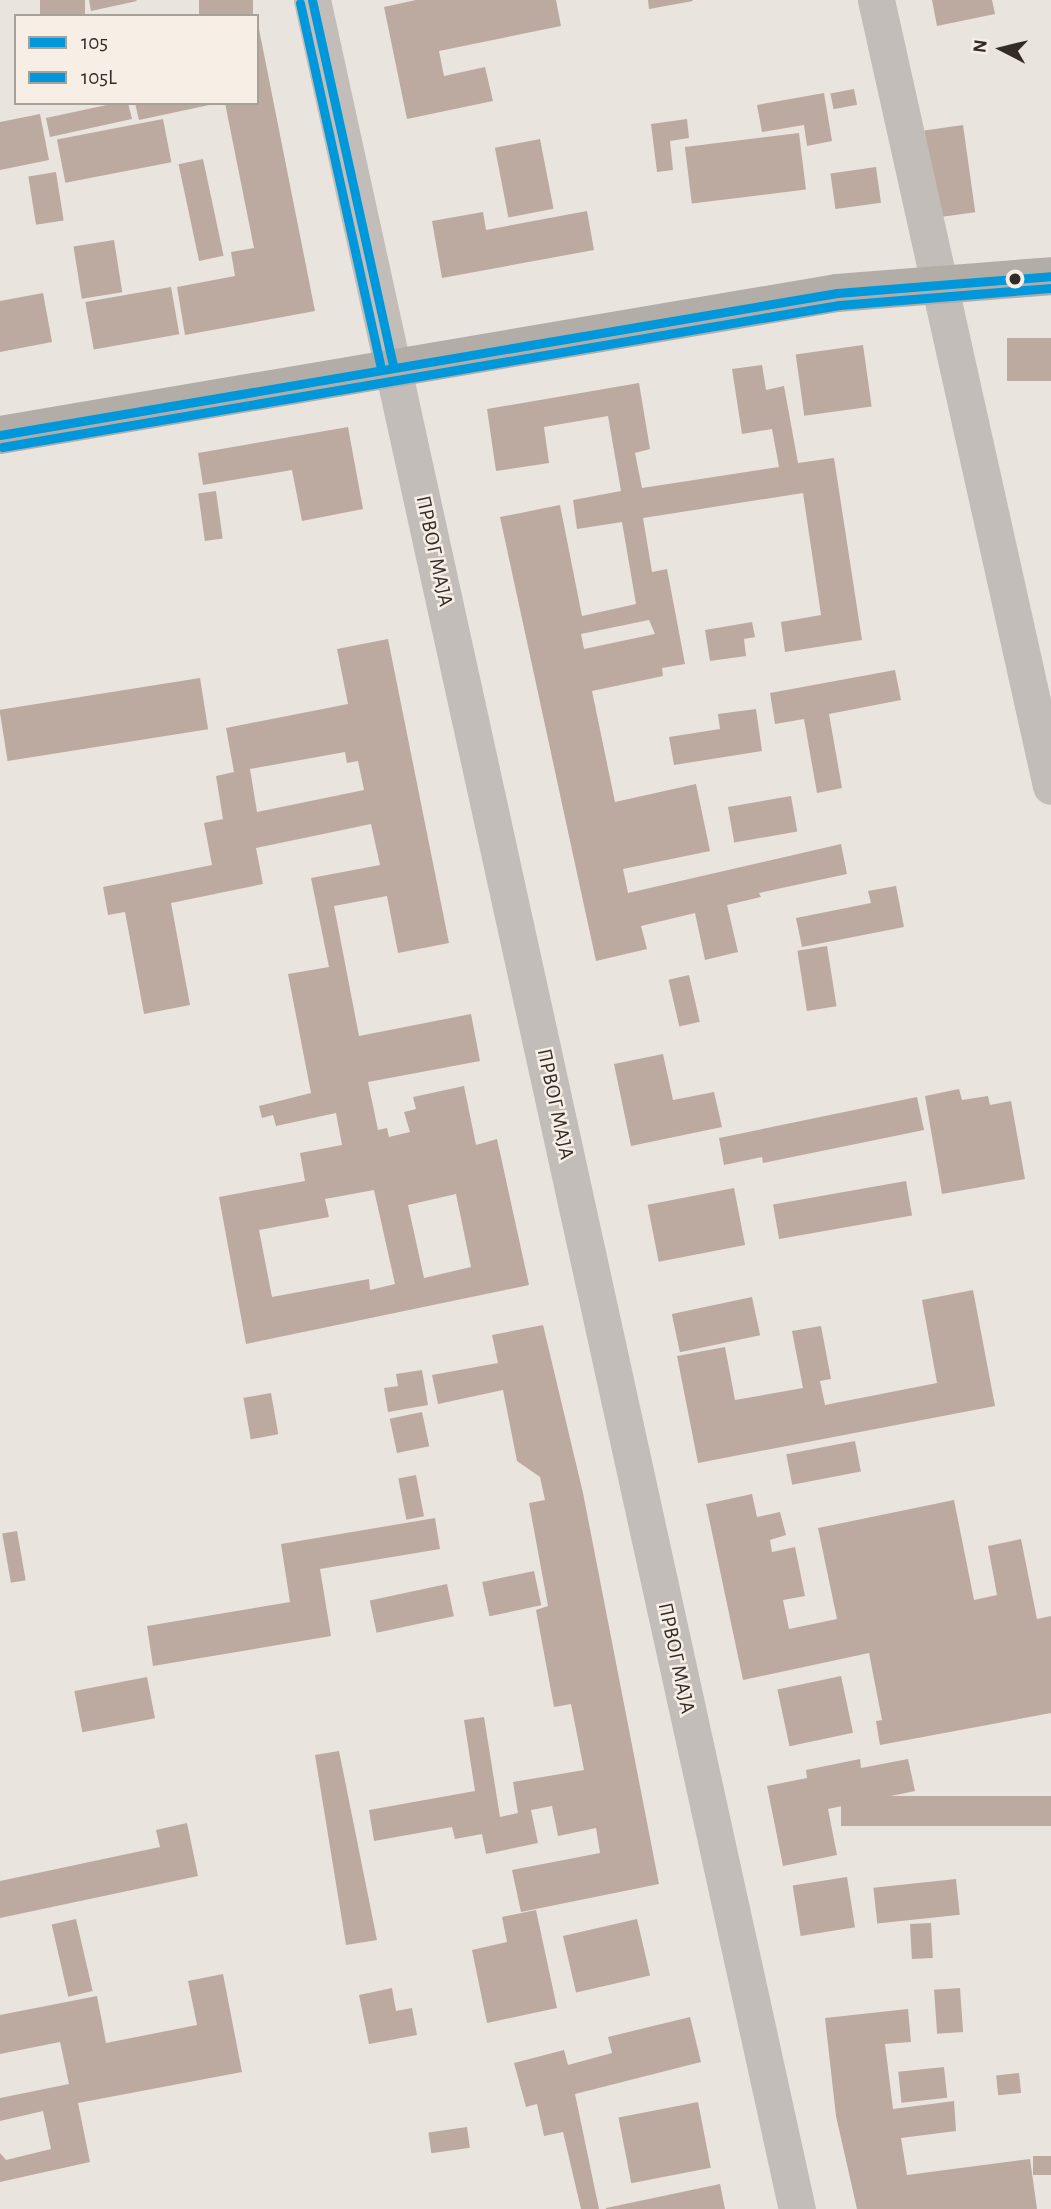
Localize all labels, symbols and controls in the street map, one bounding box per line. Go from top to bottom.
legend [14,14,259,105]
north arrow [967,14,1037,84]
text: 105 [81,32,108,53]
text: N [970,39,991,54]
text: 105L [81,67,117,88]
unlabelled marker [1008,272,1022,286]
street label: ПРВОГ МАЈА [410,493,458,609]
street label: ПРВОГ МАЈА [531,1046,579,1162]
street label: ПРВОГ МАЈА [652,1600,700,1716]

